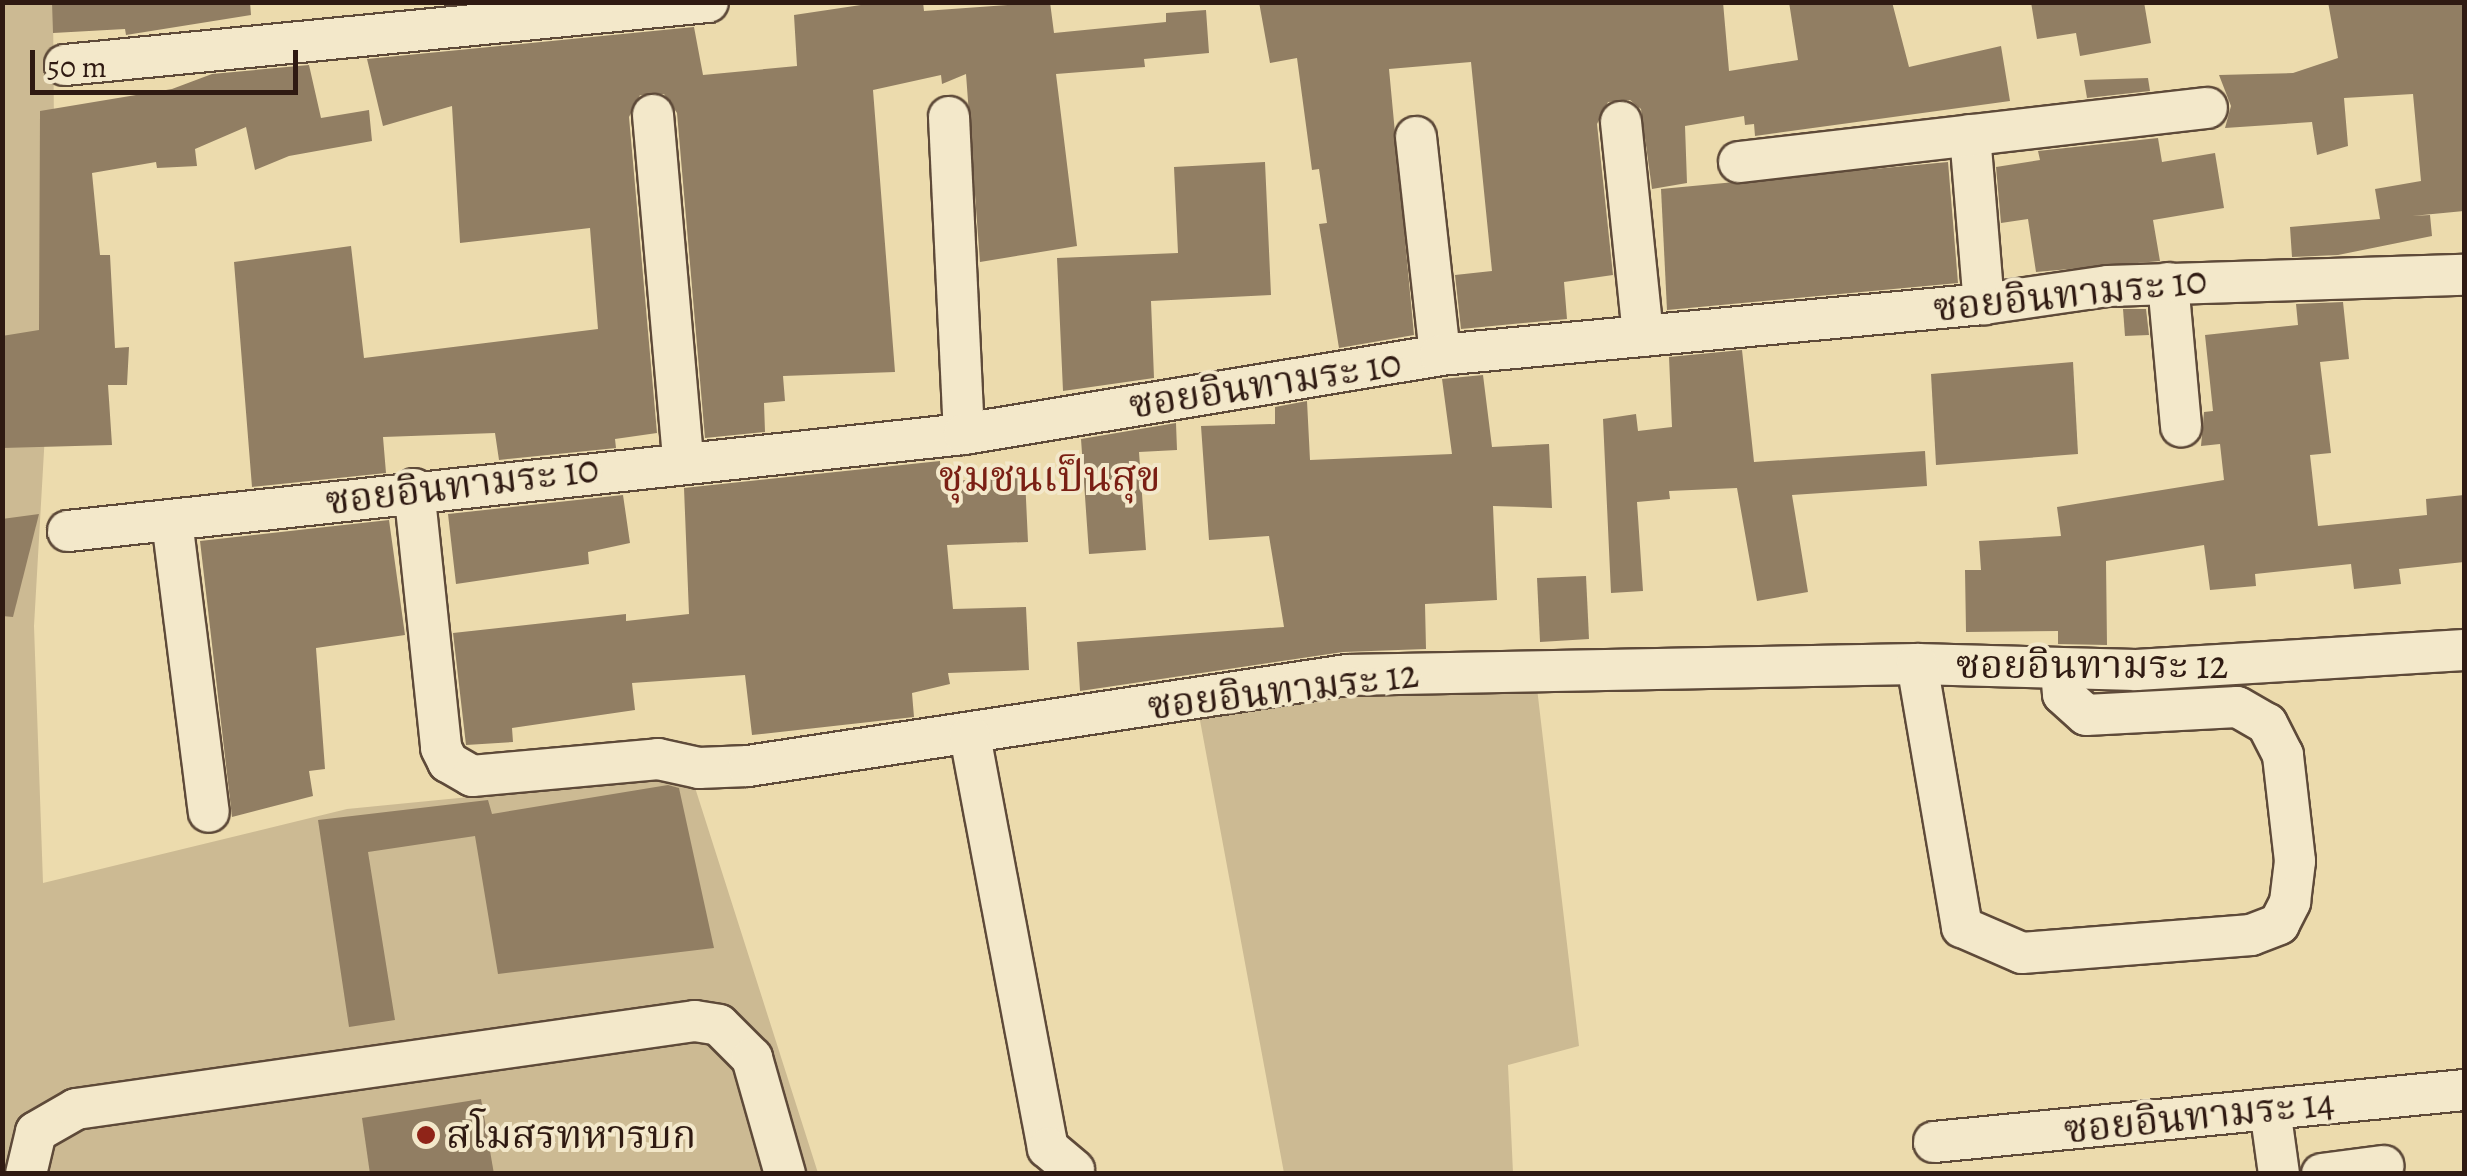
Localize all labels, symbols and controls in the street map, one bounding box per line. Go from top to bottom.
scale bar [35,30,302,92]
text: 50 m [47,47,107,87]
street label: ซอยอินทามระ 10 [1931,256,2209,332]
street label: ซอยอินทามระ 10 [1125,339,1405,429]
street label: ซอยอินทามระ 10 [323,444,601,526]
district label: ชุมชนเป็นสุข [939,452,1161,502]
street label: ซอยอินทามระ 12 [1956,641,2228,689]
street label: ซอยอินทามระ 12 [1145,650,1421,730]
street label: ซอยอินทามระ 14 [2061,1078,2337,1154]
place label: สโมสรทหารบก [446,1111,696,1159]
marker: สโมสรทหารบก [415,1124,437,1146]

